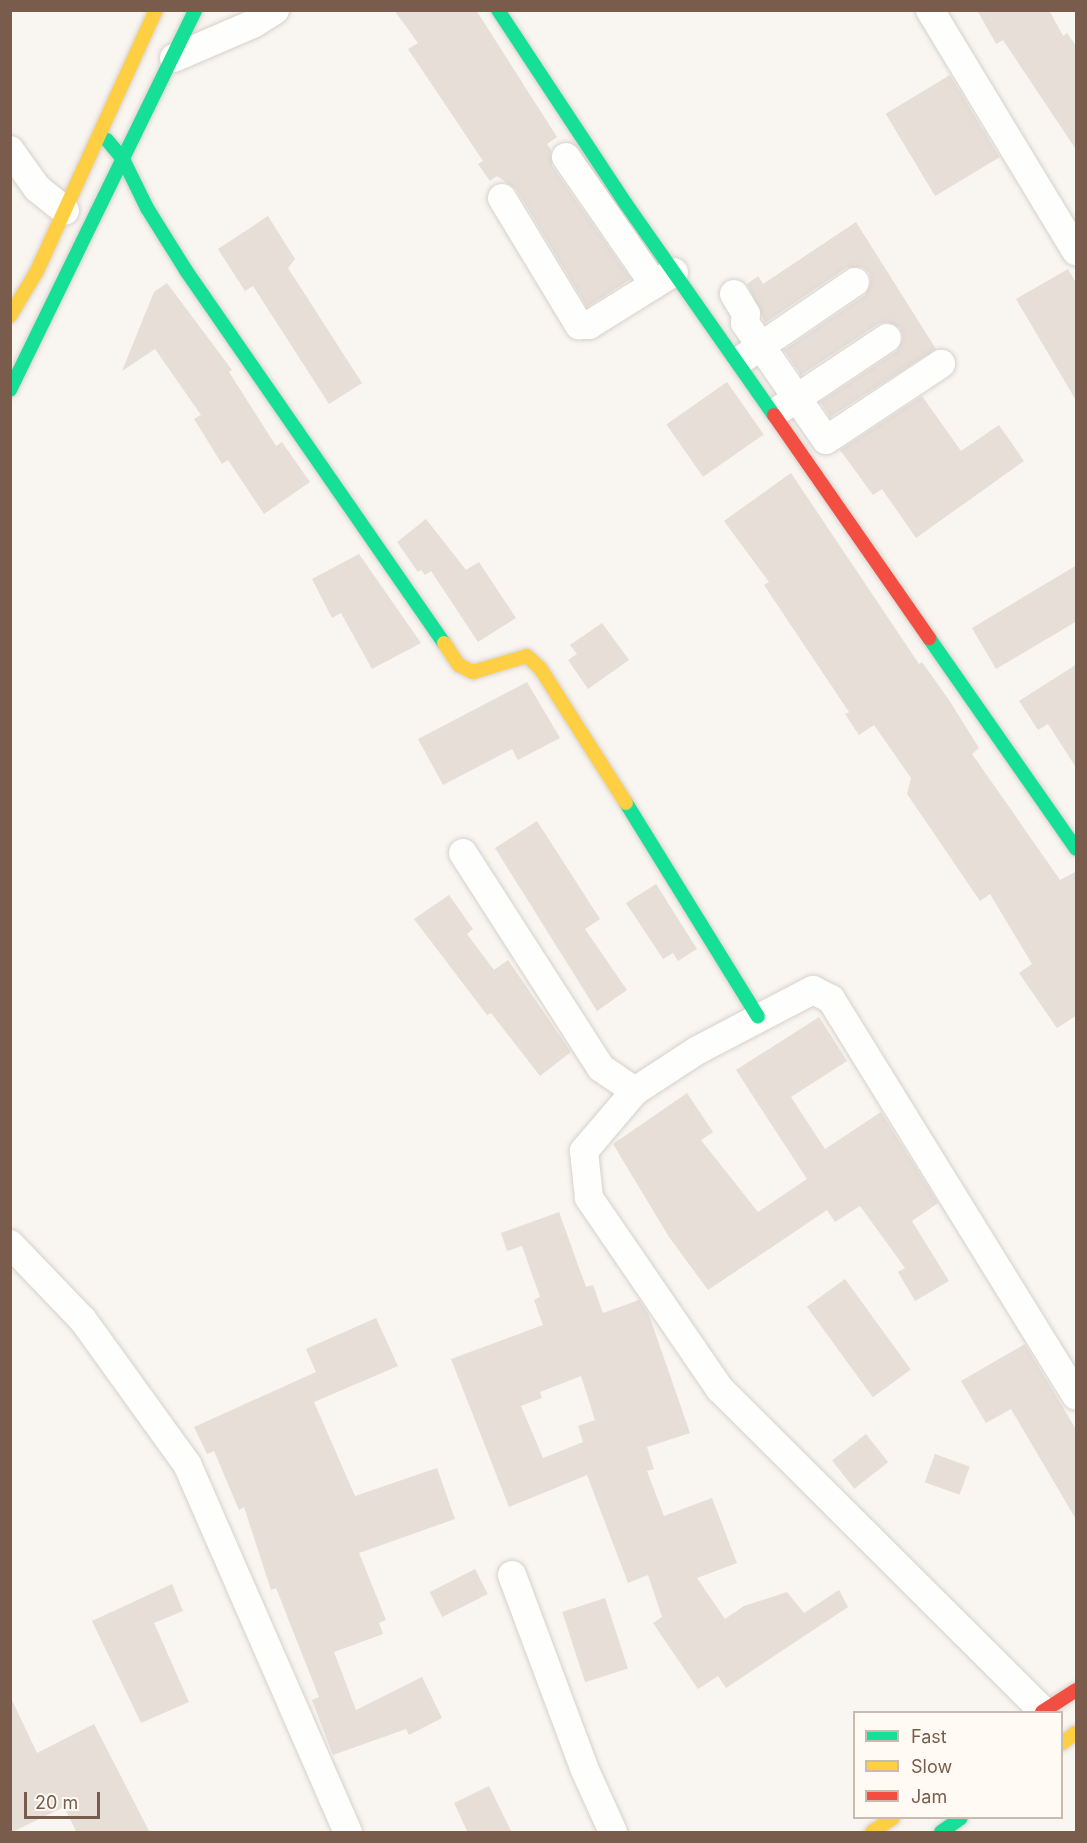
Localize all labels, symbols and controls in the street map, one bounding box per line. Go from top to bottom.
legend [853,1711,1063,1819]
text: Fast [911,1726,947,1747]
text: Slow [911,1756,952,1777]
scale bar [27,1780,104,1818]
text: Jam [911,1786,947,1807]
text: 20 m [35,1792,78,1813]

